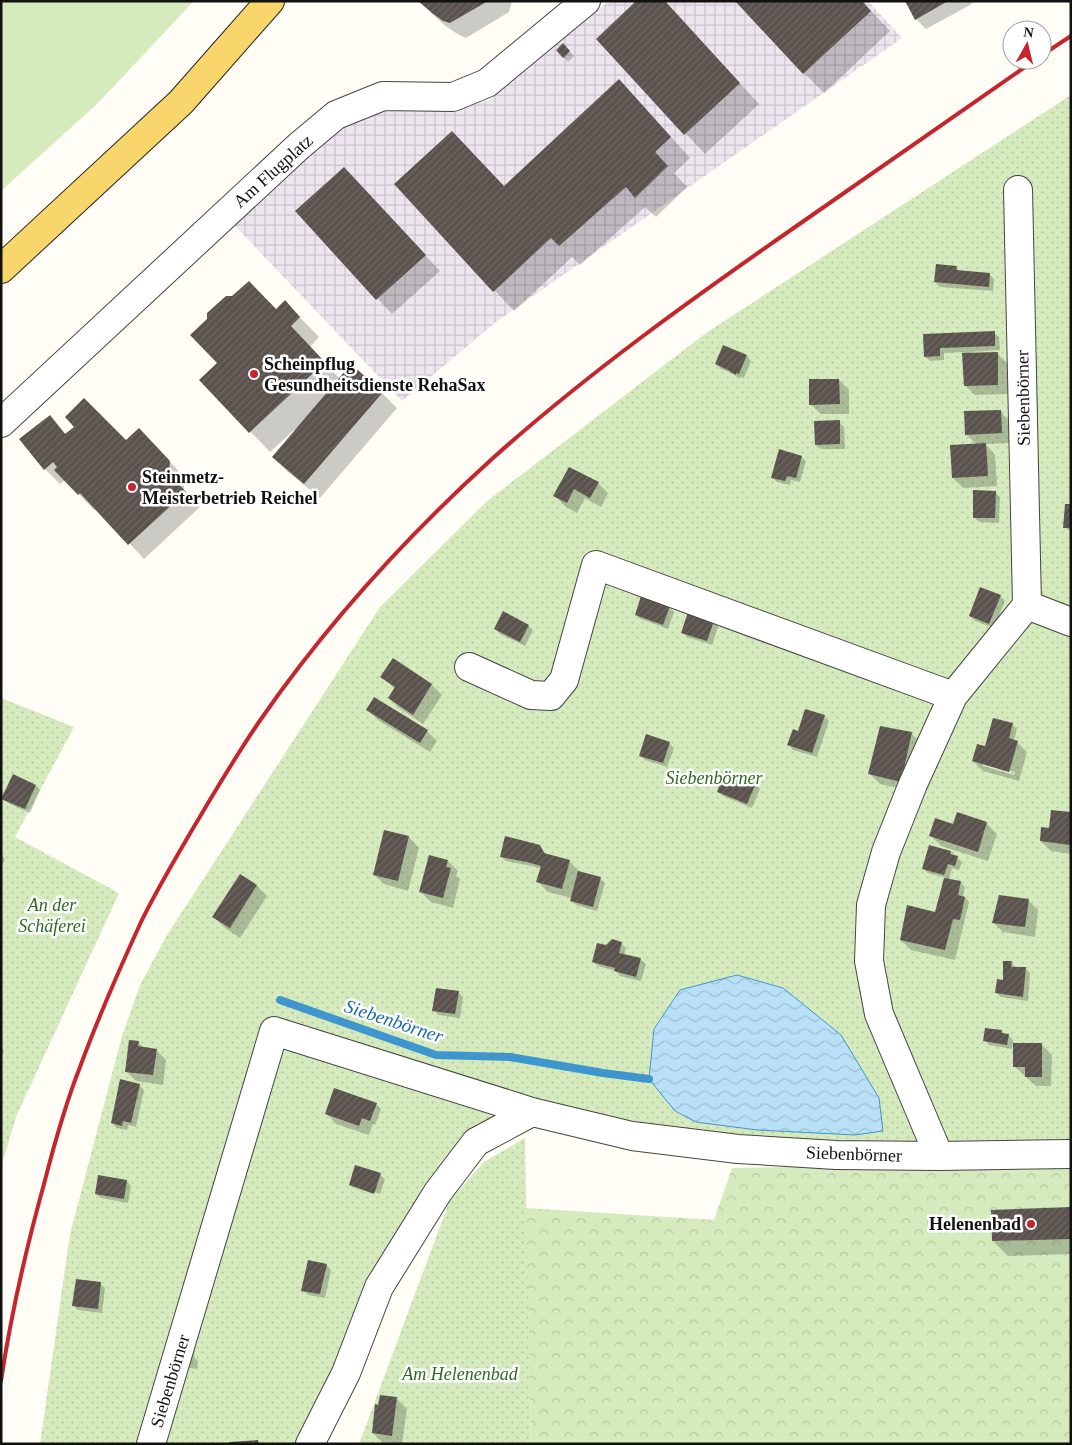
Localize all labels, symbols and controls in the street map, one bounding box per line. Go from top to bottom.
north arrow [1002,20,1052,70]
text: N [1023,24,1035,41]
street label: Am Flugplatz [229,130,317,212]
street label: Siebenbörner [1012,350,1034,446]
place label: Scheinpflug Gesundheitsdienste RehaSax [264,354,486,395]
marker: Scheinpflug Gesundheitsdienste RehaSax [248,368,260,380]
place label: Steinmetz- Meisterbetrieb Reichel [142,467,317,508]
marker: Steinmetz- Meisterbetrieb Reichel [126,481,138,493]
park label: Siebenbörner [666,768,763,788]
park label: An der Schäferei [18,895,86,936]
water label: Siebenbörner [342,995,446,1047]
street label: Siebenbörner [806,1142,902,1166]
place label: Helenenbad [929,1214,1021,1234]
marker: Helenenbad [1025,1218,1037,1230]
street label: Siebenbörner [146,1332,194,1430]
park label: Am Helenenbad [401,1364,519,1384]

